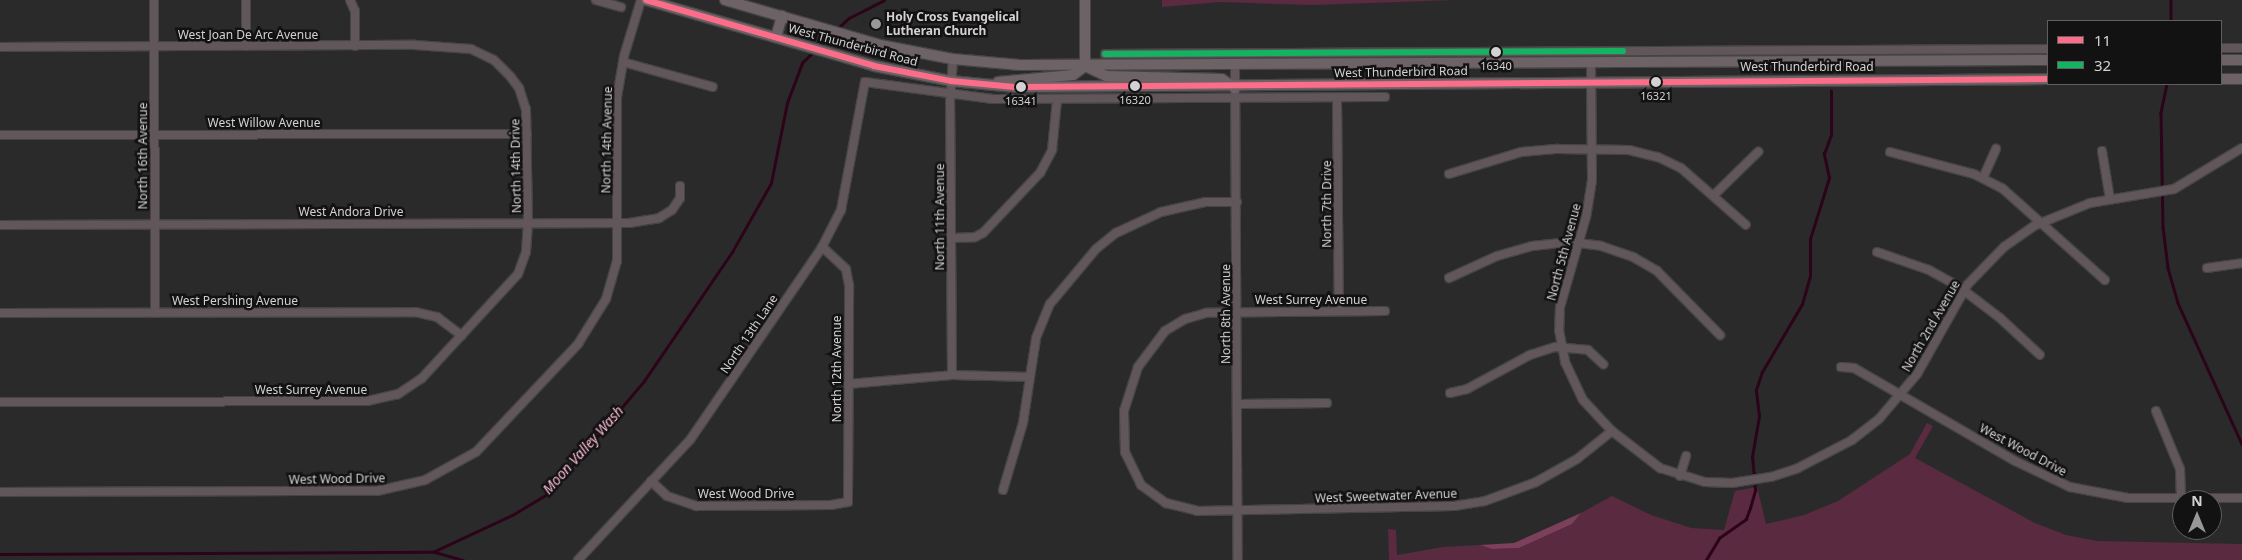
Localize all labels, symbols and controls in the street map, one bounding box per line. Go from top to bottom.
place label: Holy Cross Evangelical Lutheran Church [886,10,1019,38]
marker: Holy Cross Evangelical Lutheran Church [870,18,882,30]
legend [2047,20,2222,85]
street label: West Thunderbird Road [787,21,919,69]
street label: West Joan De Arc Avenue [178,28,318,42]
text: 11 [2094,30,2111,50]
marker: 16340 [1491,47,1501,57]
text: 32 [2094,55,2111,75]
place label: 16340 [1480,59,1512,73]
street label: West Thunderbird Road [1740,60,1874,74]
street label: West Thunderbird Road [1334,64,1468,80]
marker: 16321 [1651,77,1661,87]
marker: 16320 [1130,81,1140,91]
marker: 16341 [1016,82,1026,92]
street label: North 14th Avenue [599,86,615,194]
place label: 16321 [1640,89,1672,103]
place label: 16320 [1119,93,1151,107]
place label: 16341 [1005,94,1037,108]
street label: North 16th Avenue [136,103,150,209]
street label: West Willow Avenue [207,116,321,130]
street label: North 14th Drive [508,119,524,213]
street label: North 7th Drive [1320,160,1334,248]
street label: North 11th Avenue [933,164,947,270]
street label: North 5th Avenue [1544,202,1584,302]
street label: West Andora Drive [299,205,403,219]
street label: North 8th Avenue [1219,264,1233,364]
street label: North 2nd Avenue [1899,278,1963,374]
street label: North 13th Lane [717,292,781,376]
street label: West Surrey Avenue [1255,293,1367,307]
street label: West Pershing Avenue [172,294,298,308]
street label: North 12th Avenue [830,316,844,422]
street label: West Surrey Avenue [255,383,367,397]
water label: Moon Valley Wash [539,403,627,497]
street label: West Wood Drive [1977,421,2069,479]
street label: West Wood Drive [289,471,385,487]
street label: West Sweetwater Avenue [1315,486,1457,506]
street label: West Wood Drive [698,487,794,501]
north arrow [2172,490,2222,540]
text: N [2191,491,2203,510]

